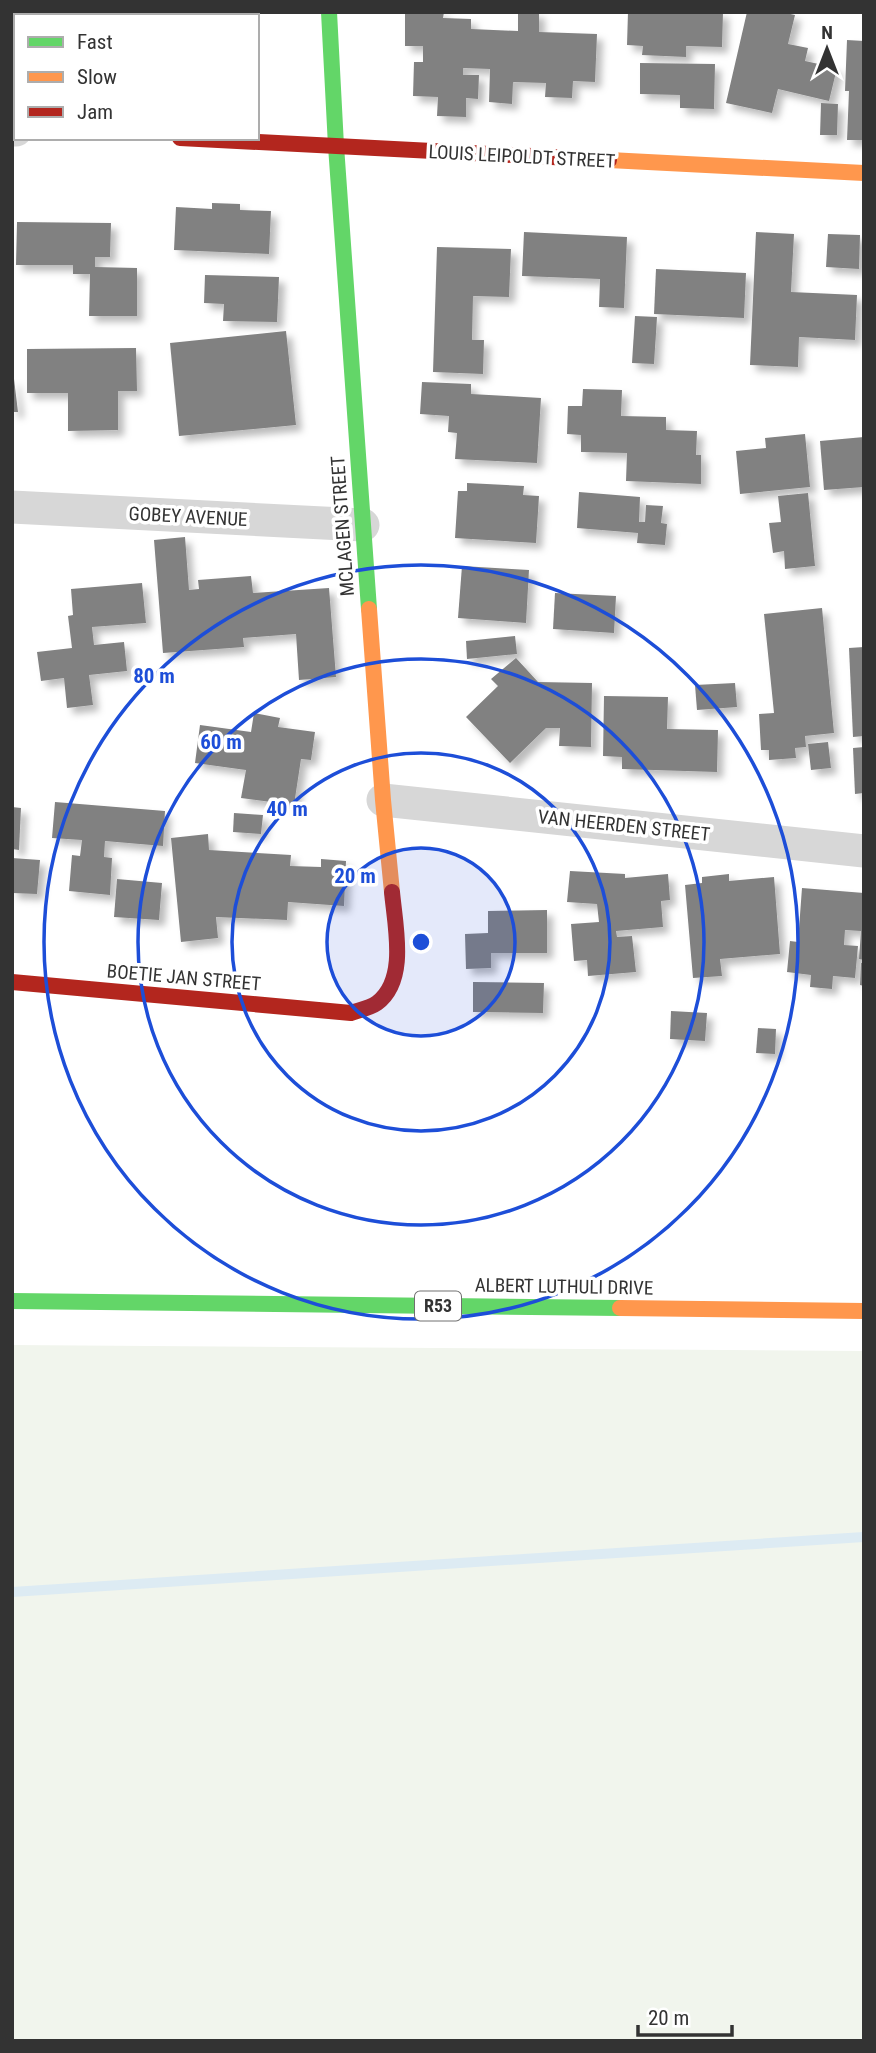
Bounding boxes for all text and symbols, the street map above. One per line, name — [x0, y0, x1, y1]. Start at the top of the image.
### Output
legend — [14, 14, 259, 140]
north arrow — [792, 14, 862, 84]
text: N — [821, 21, 833, 44]
text: Fast — [77, 30, 113, 54]
text: Slow — [77, 65, 117, 89]
text: Jam — [77, 100, 113, 124]
street label: LOUIS LEIPOLDT STREET — [428, 140, 616, 173]
street label: MCLAGEN STREET — [326, 455, 359, 597]
street label: GOBEY AVENUE — [128, 502, 248, 531]
text: 80 m — [133, 664, 175, 688]
text: 60 m — [200, 730, 242, 754]
text: 40 m — [266, 797, 308, 821]
street label: VAN HEERDEN STREET — [537, 805, 711, 846]
text: 20 m — [334, 864, 376, 888]
centre of rings — [409, 930, 433, 954]
street label: BOETIE JAN STREET — [106, 959, 262, 996]
street label: ALBERT LUTHULI DRIVE — [475, 1273, 653, 1300]
road number: R53 — [415, 1292, 461, 1321]
scale bar — [638, 1994, 732, 2038]
text: 20 m — [648, 2006, 689, 2030]

